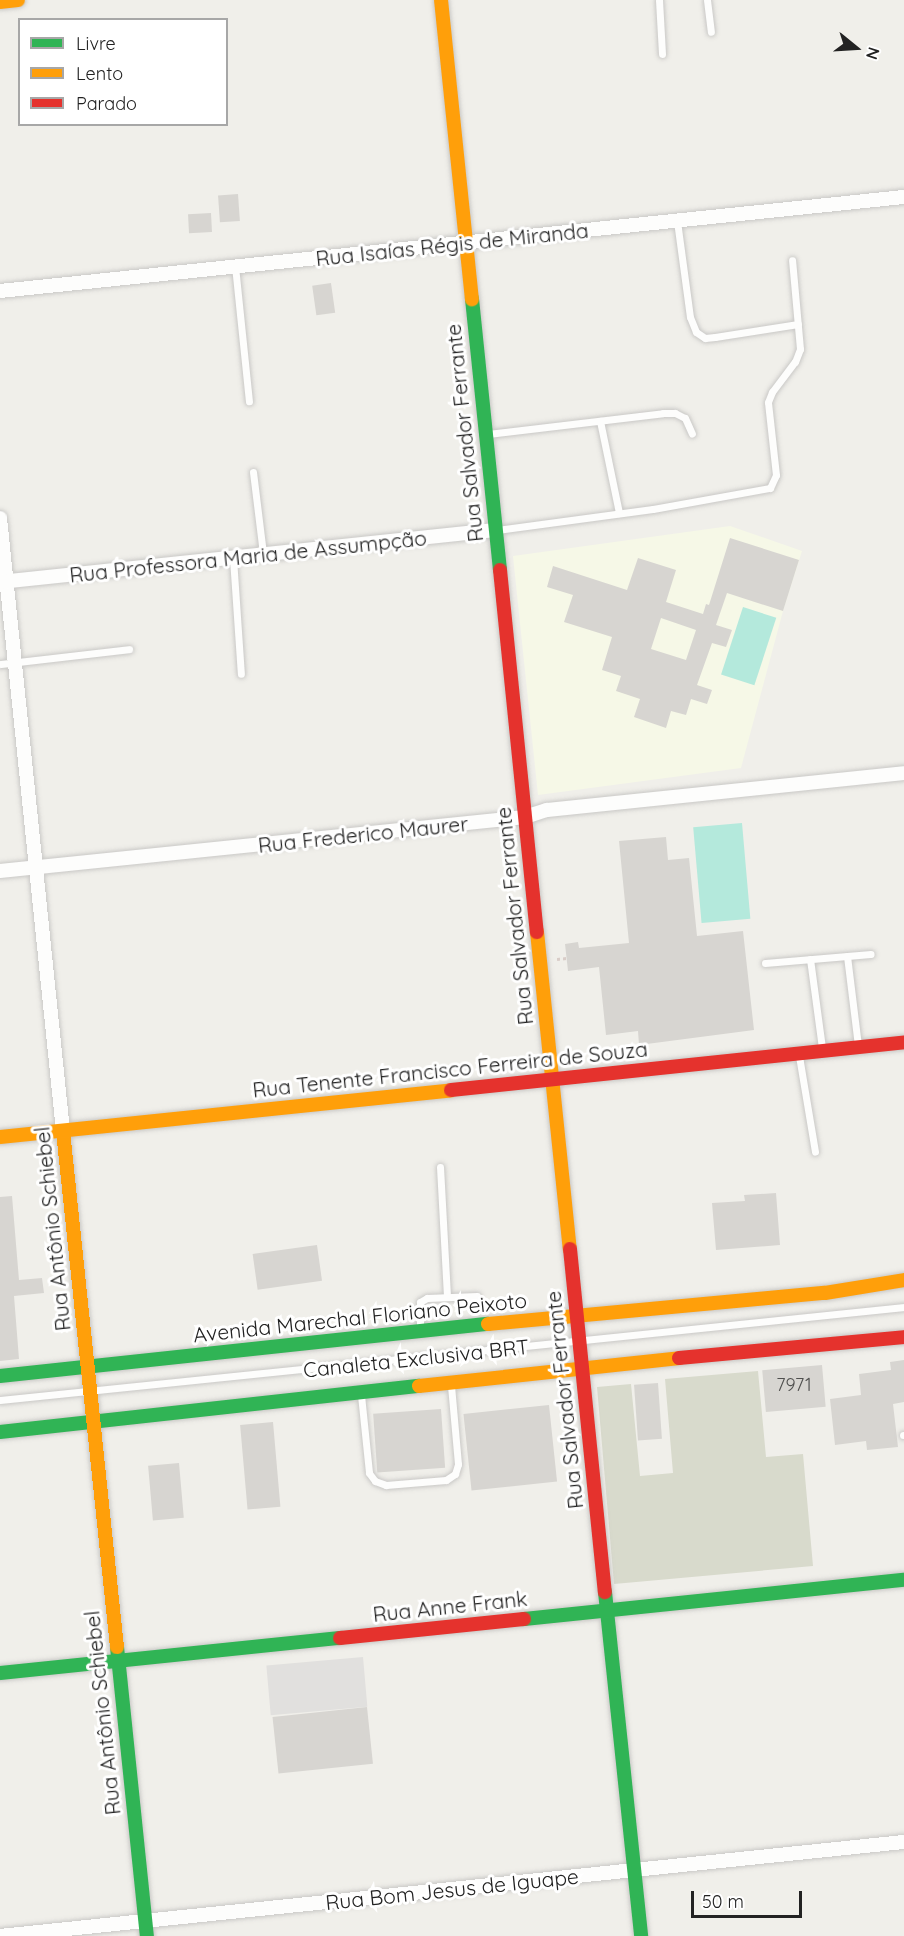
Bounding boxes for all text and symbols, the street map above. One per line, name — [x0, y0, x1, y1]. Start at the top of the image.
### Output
legend — [18, 18, 228, 126]
north arrow — [826, 18, 886, 78]
text: Livre — [76, 32, 116, 55]
text: N — [862, 45, 884, 62]
text: Lento — [76, 62, 123, 85]
text: Parado — [76, 92, 137, 115]
street label: Rua Isaías Régis de Miranda — [314, 217, 590, 271]
street label: Rua Salvador Ferrante — [440, 323, 488, 543]
street label: Rua Professora Maria de Assumpção — [68, 525, 428, 587]
street label: Rua Salvador Ferrante — [490, 806, 538, 1026]
street label: Rua Frederico Maurer — [257, 810, 469, 858]
street label: Rua Tenente Francisco Ferreira de Souza — [251, 1036, 649, 1102]
street label: Rua Antônio Schiebel — [29, 1126, 75, 1332]
street label: Avenida Marechal Floriano Peixoto — [192, 1287, 528, 1347]
street label: Rua Salvador Ferrante — [540, 1290, 588, 1510]
street label: Canaleta Exclusiva BRT — [302, 1334, 530, 1382]
house number: 7971 — [776, 1374, 812, 1396]
street label: Rua Anne Frank — [371, 1585, 529, 1627]
street label: Rua Antônio Schiebel — [79, 1610, 125, 1816]
street label: Rua Bom Jesus de Iguape — [324, 1863, 580, 1915]
scale bar — [694, 1879, 805, 1917]
text: 50 m — [702, 1890, 744, 1913]

